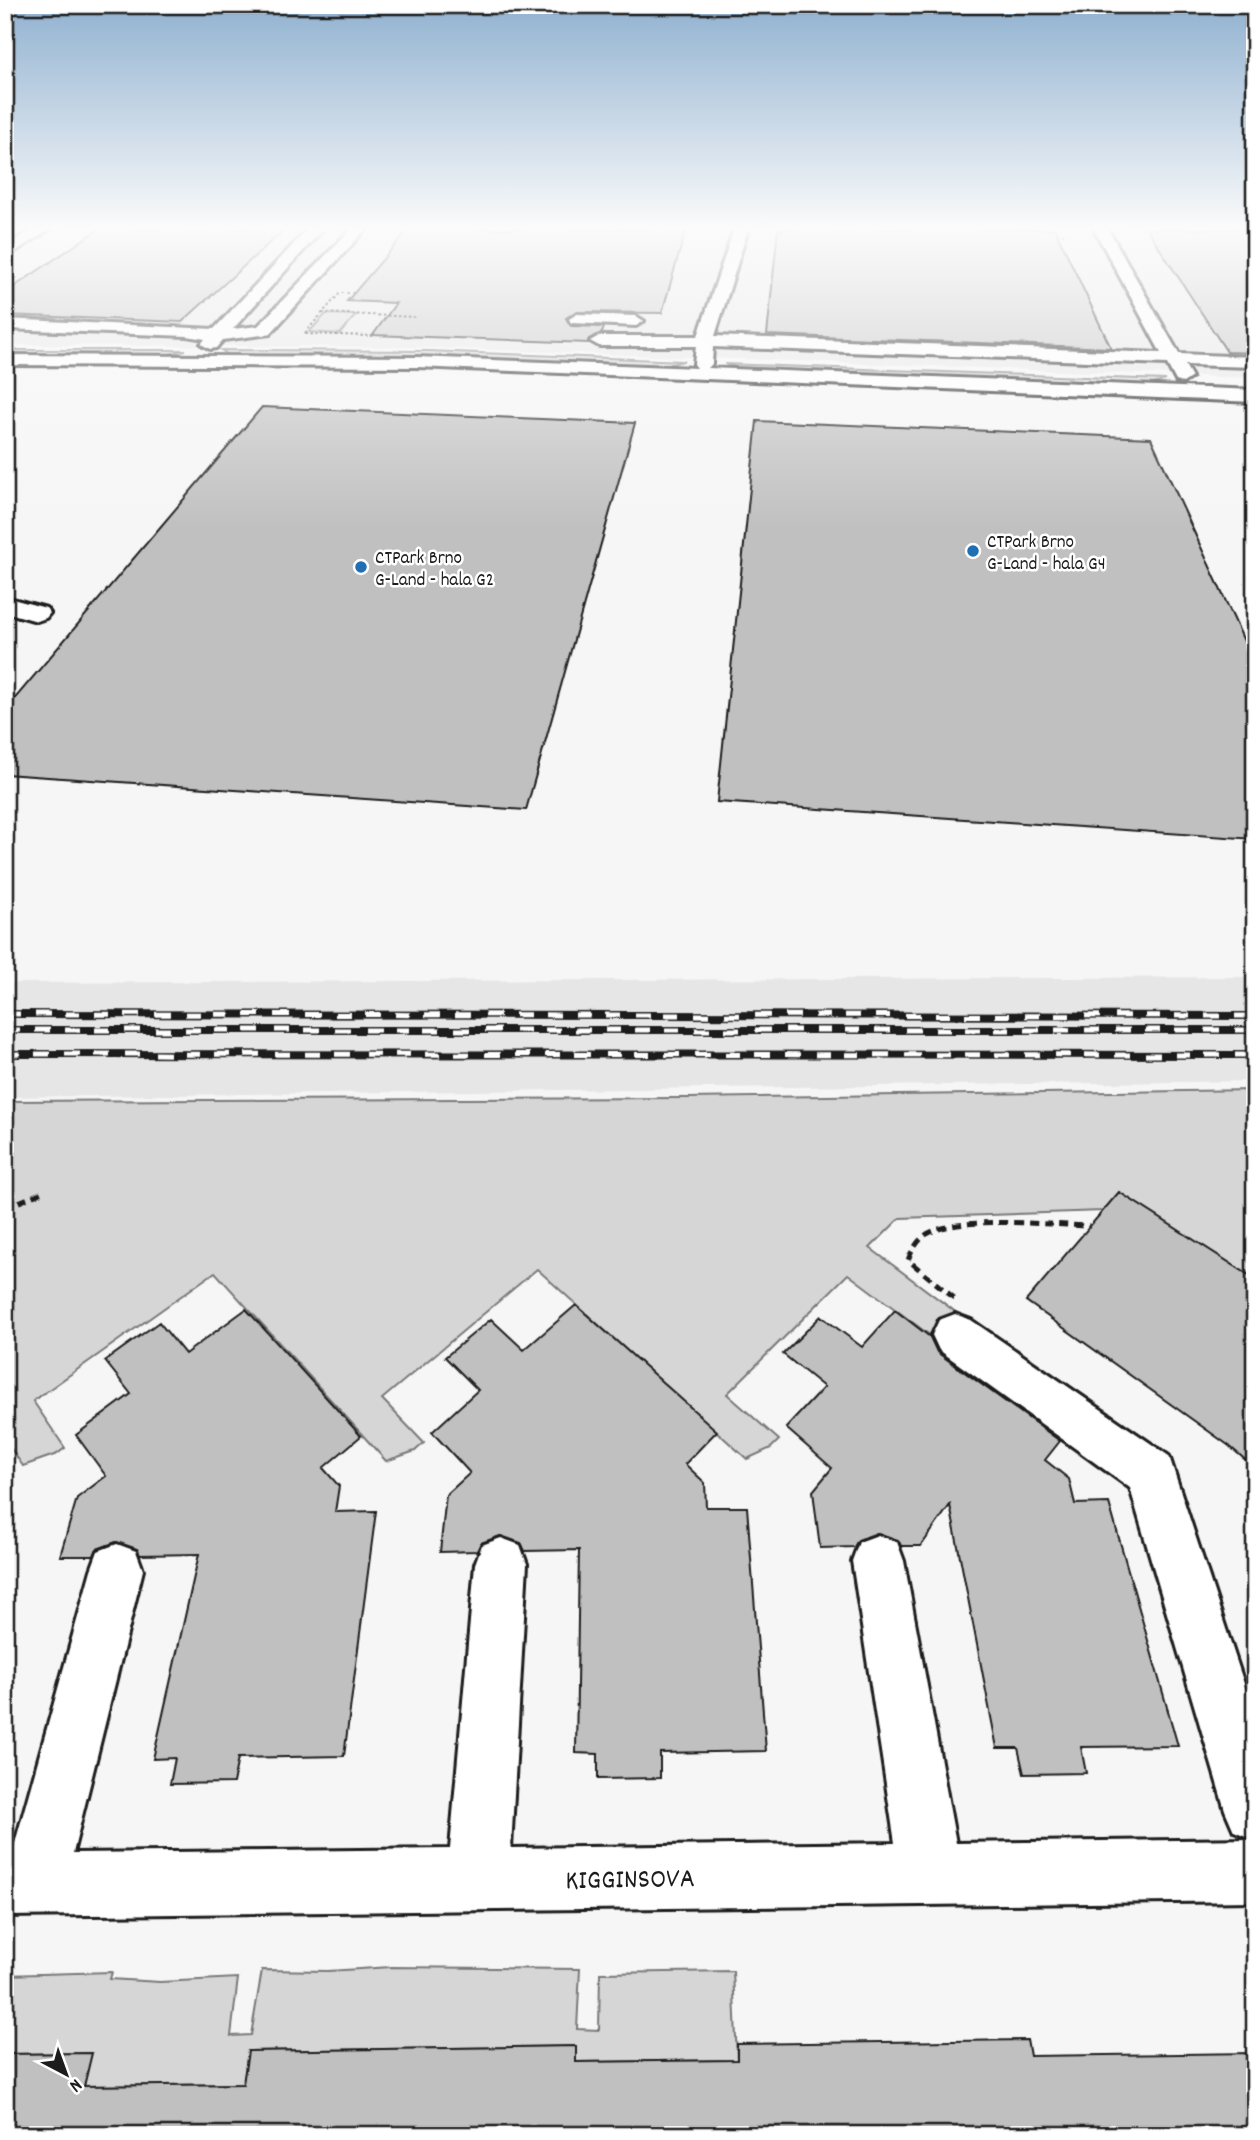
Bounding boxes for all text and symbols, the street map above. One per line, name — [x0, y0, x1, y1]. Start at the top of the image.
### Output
place label: CTPark Brno G-Land - hala G4 — [987, 530, 1106, 579]
marker: CTPark Brno G-Land - hala G4 — [965, 543, 981, 559]
place label: CTPark Brno G-Land - hala G2 — [375, 546, 494, 595]
marker: CTPark Brno G-Land - hala G2 — [353, 559, 369, 575]
street label: KIGGINSOVA — [565, 1861, 695, 1903]
north arrow — [32, 2038, 102, 2108]
text: N — [62, 2071, 87, 2097]

